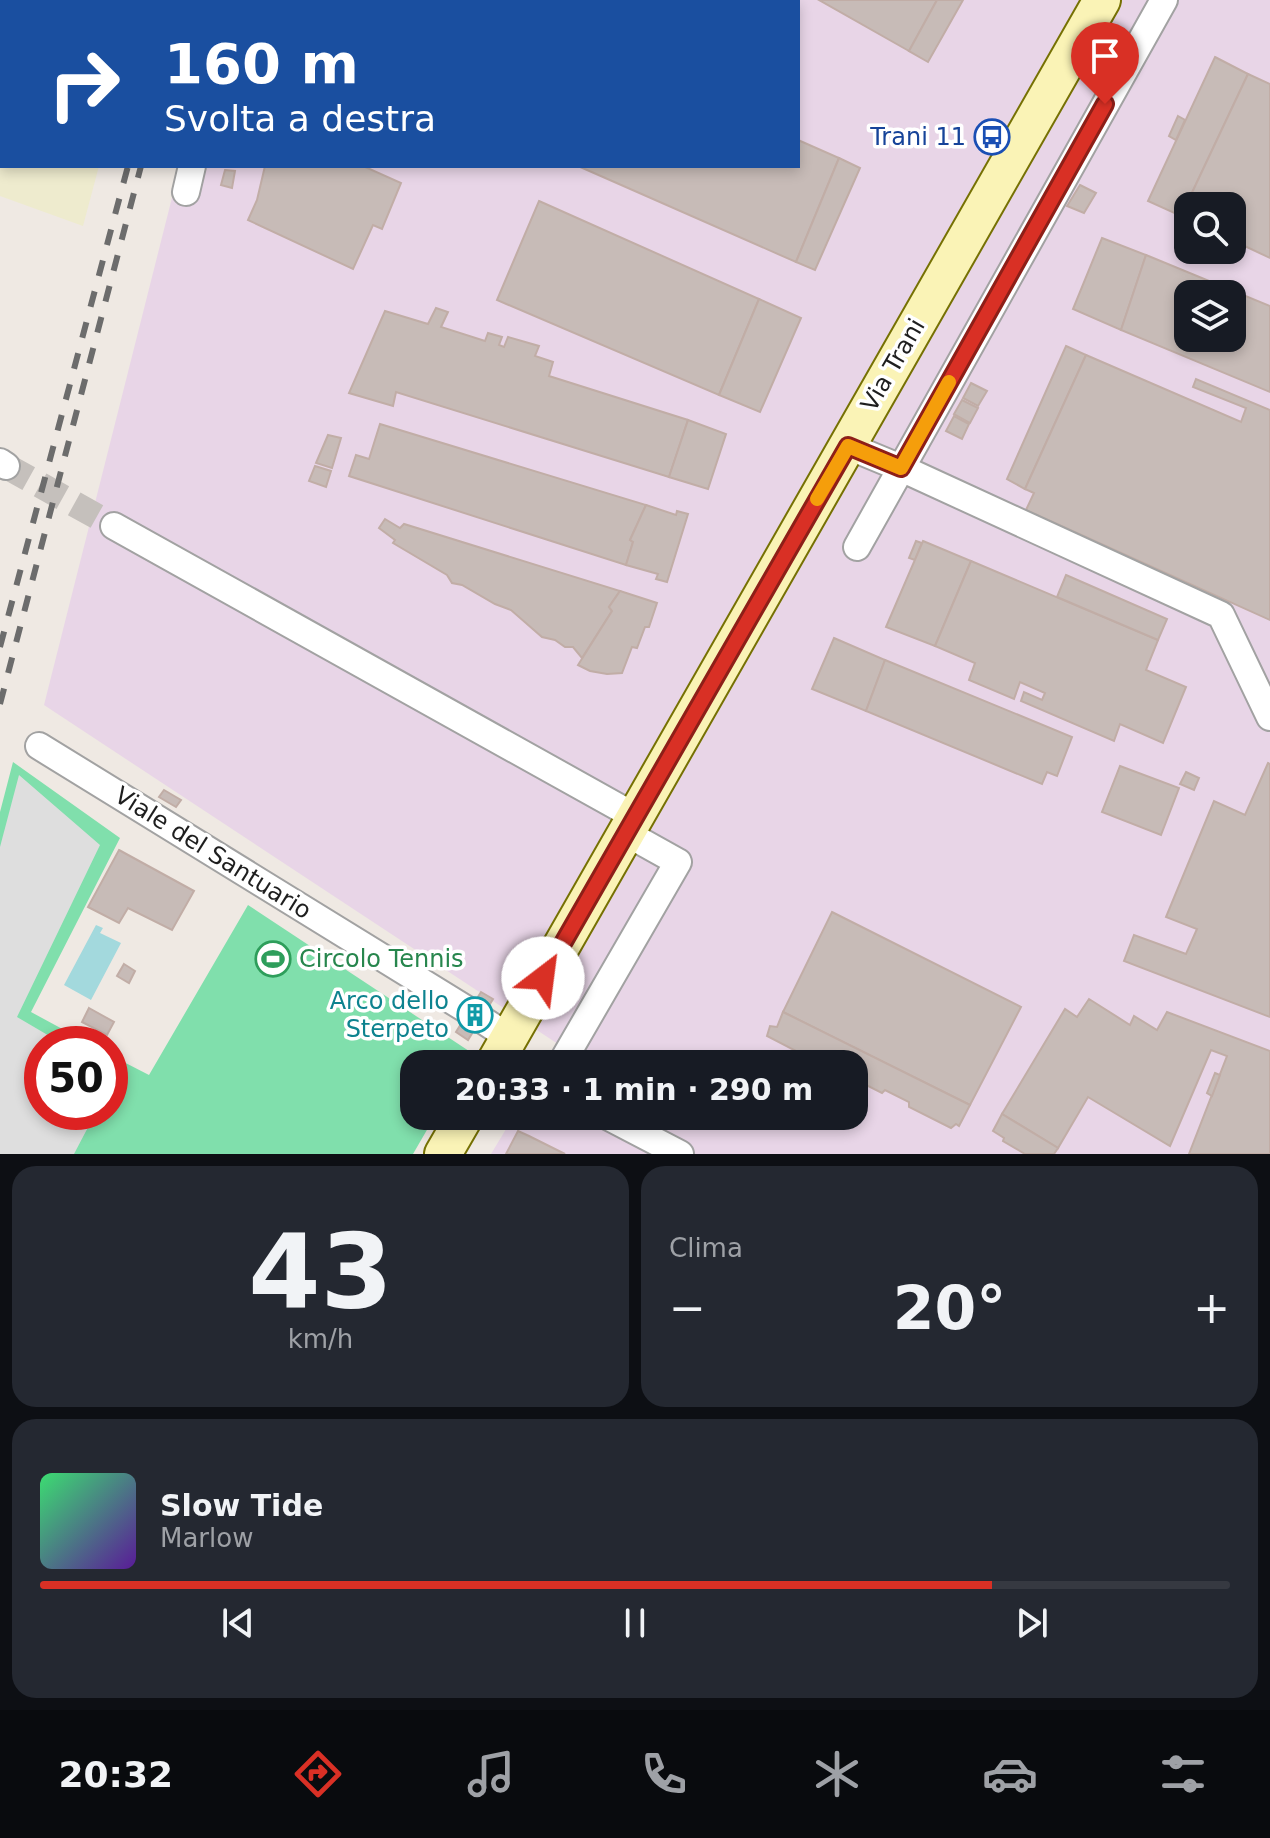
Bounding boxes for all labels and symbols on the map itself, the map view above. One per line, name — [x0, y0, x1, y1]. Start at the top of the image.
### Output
pin — [1071, 22, 1139, 104]
bus stop icon: Trani 11 — [973, 118, 1011, 156]
place label: Trani 11 — [869, 123, 966, 151]
street label: Via Trani — [855, 314, 931, 416]
street label: Viale del Santuario — [110, 781, 316, 925]
position arrow — [501, 936, 585, 1020]
sports icon: Circolo Tennis — [254, 940, 292, 978]
place label: Circolo Tennis — [299, 945, 464, 973]
place label: Arco dello Sterpeto — [330, 987, 449, 1043]
building icon: Arco dello Sterpeto — [456, 996, 494, 1034]
speed limit sign: 50 — [24, 1026, 128, 1130]

